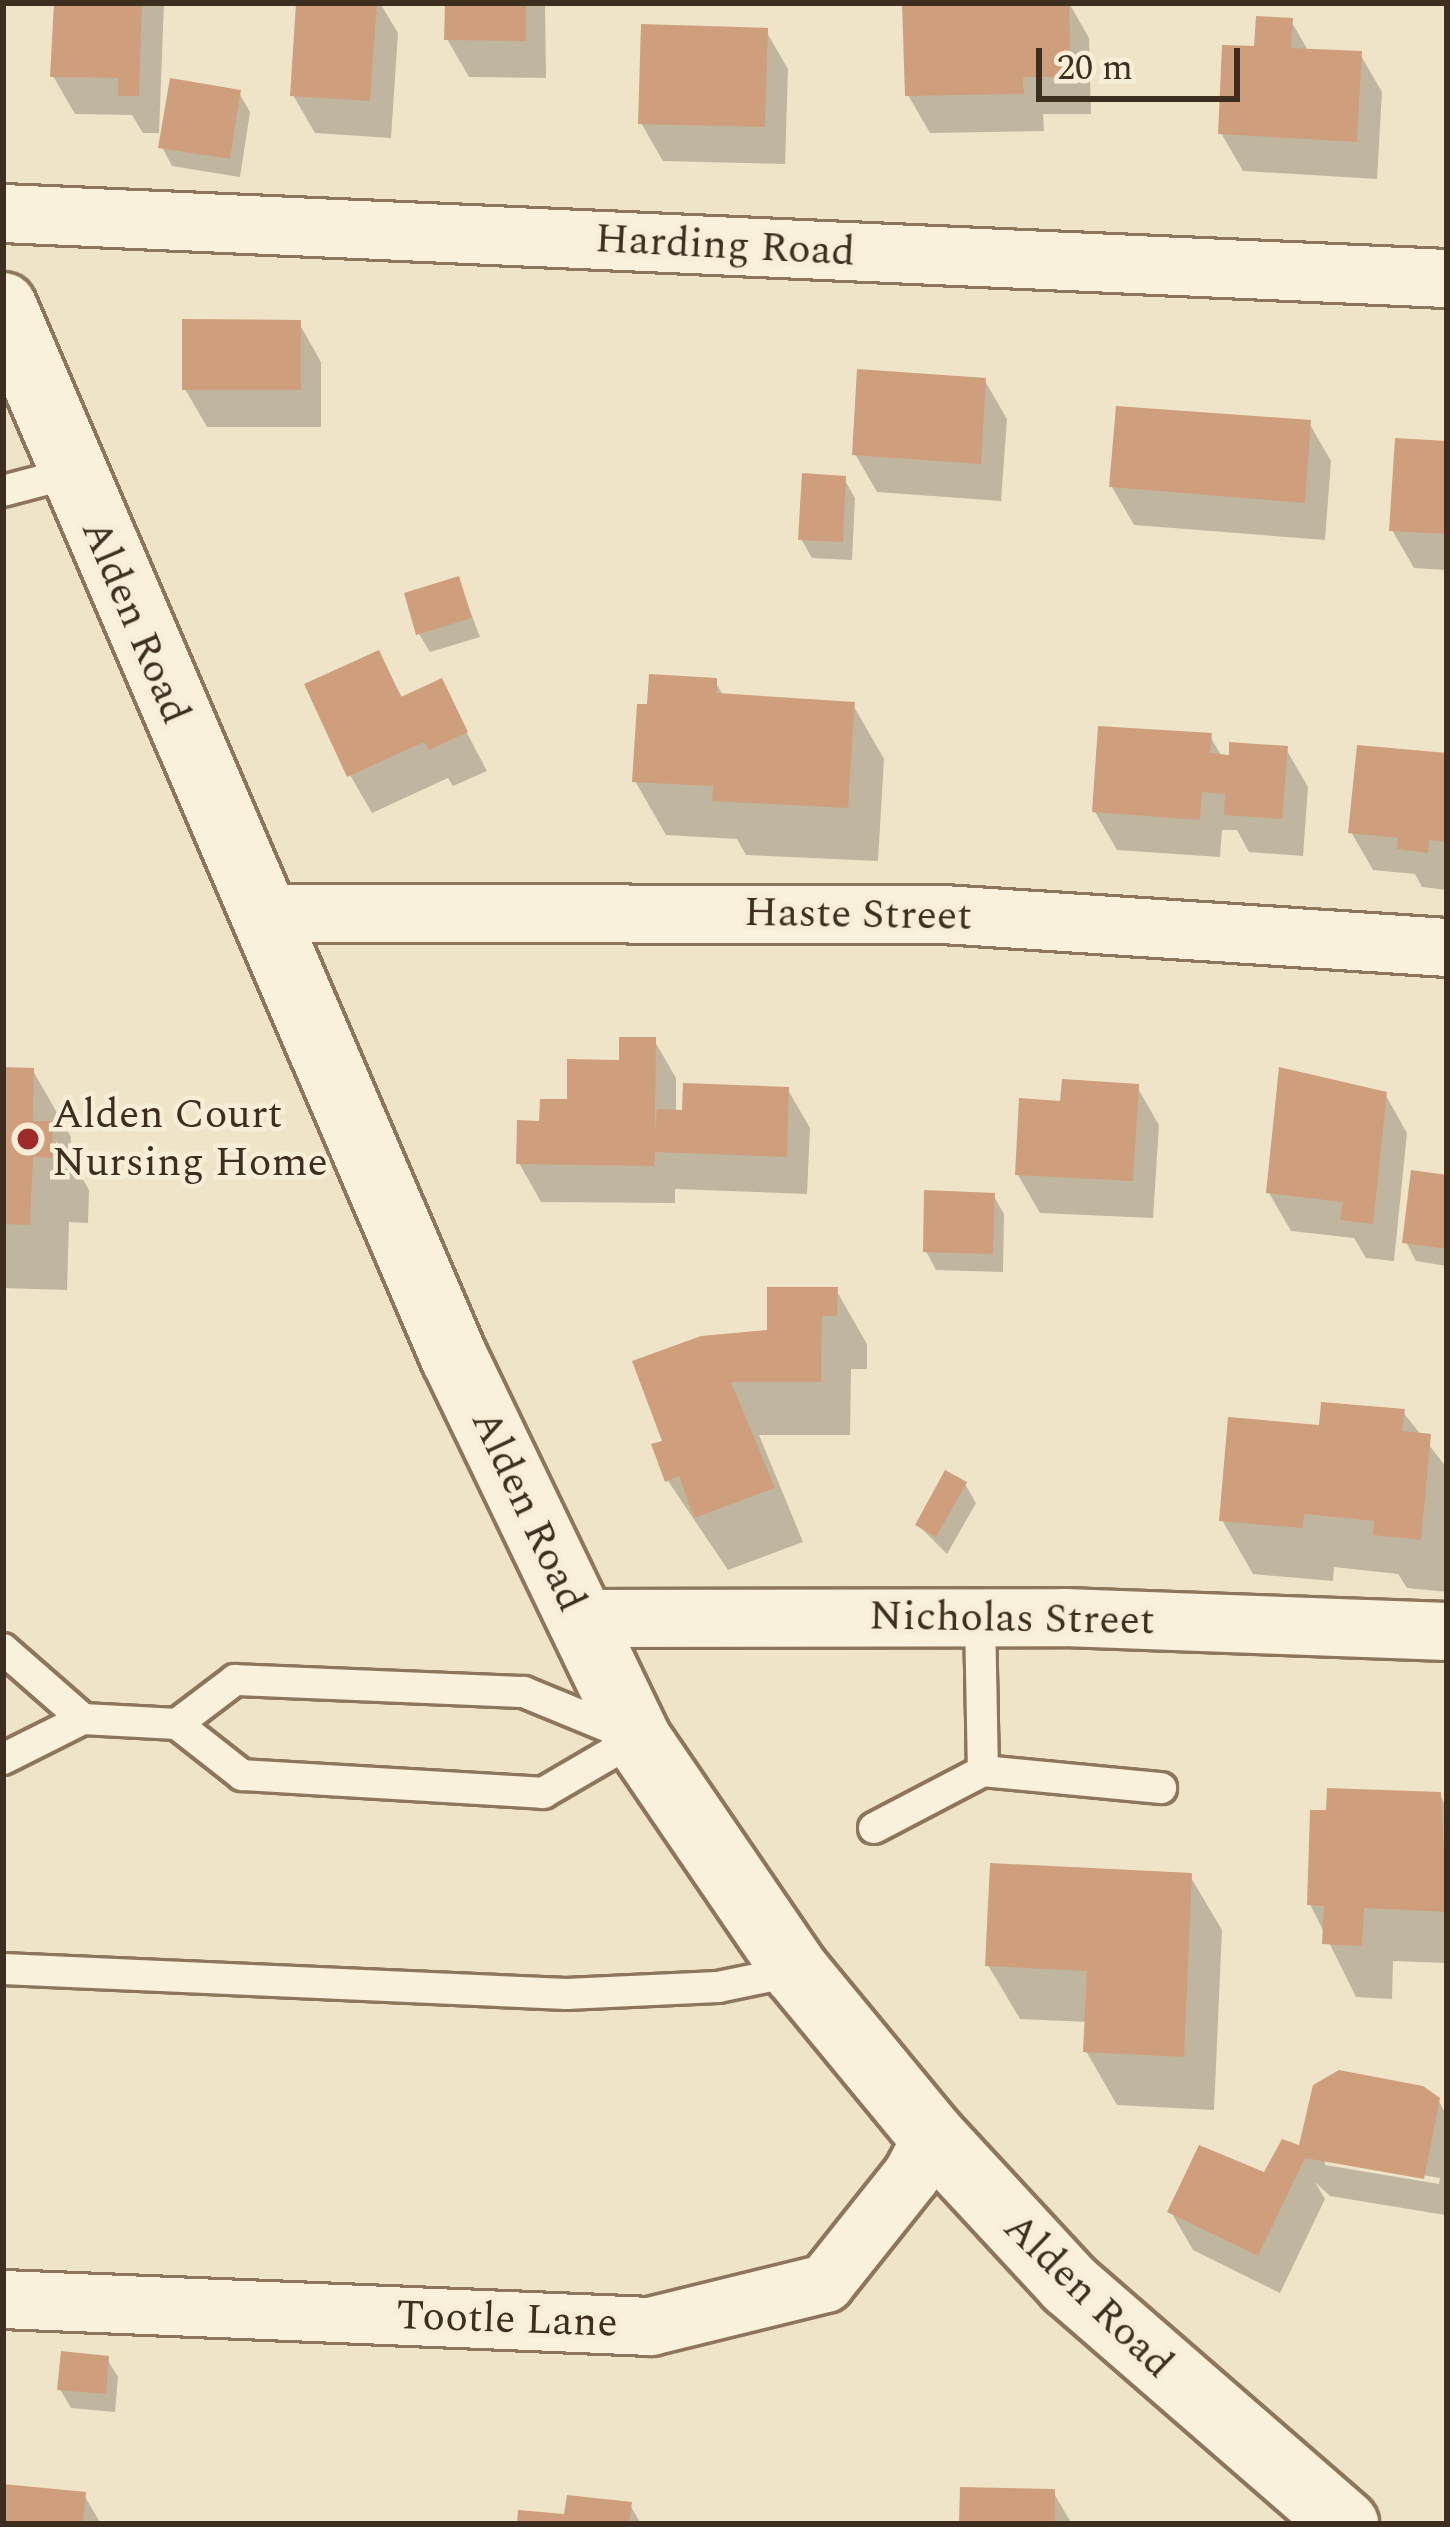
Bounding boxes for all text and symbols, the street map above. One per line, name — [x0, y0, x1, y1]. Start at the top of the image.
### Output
scale bar — [1042, 24, 1246, 98]
text: 20 m — [1057, 41, 1133, 96]
street label: Harding Road — [594, 214, 856, 278]
street label: Alden Road — [69, 512, 201, 732]
street label: Haste Street — [743, 888, 973, 942]
place label: Alden Court Nursing Home — [52, 1090, 328, 1188]
marker: Alden Court Nursing Home — [15, 1126, 41, 1152]
street label: Alden Road — [459, 1402, 597, 1620]
street label: Nicholas Street — [869, 1591, 1155, 1647]
street label: Alden Road — [993, 2203, 1183, 2389]
street label: Tootle Lane — [395, 2291, 619, 2349]

